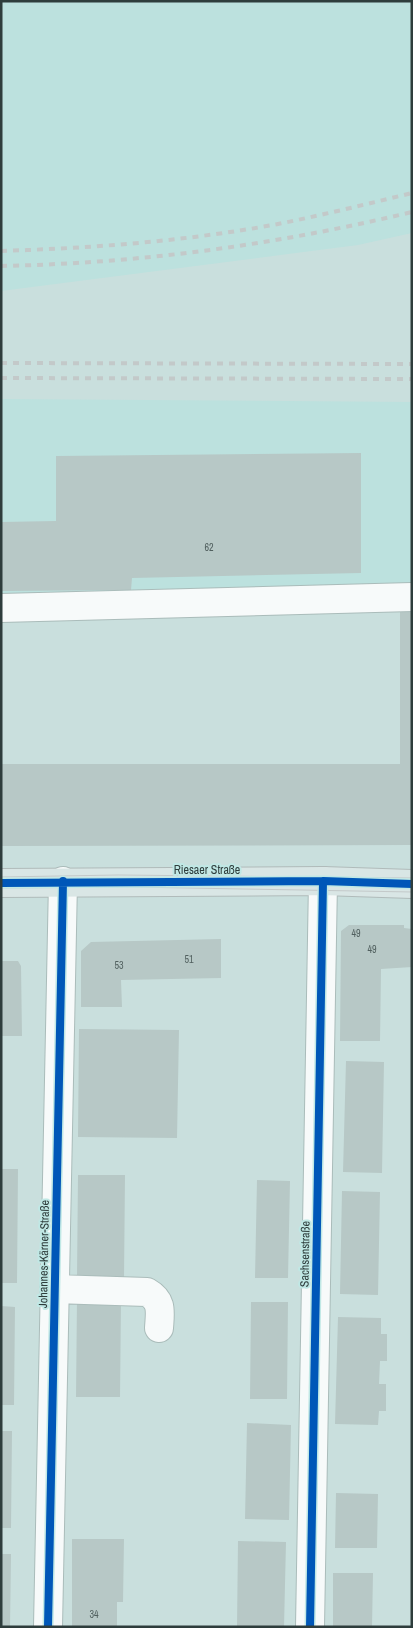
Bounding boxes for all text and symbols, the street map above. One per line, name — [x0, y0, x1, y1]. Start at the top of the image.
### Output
house number: 62 — [204, 541, 214, 554]
street label: Riesaer Straße — [174, 862, 240, 878]
house number: 49 — [351, 927, 361, 940]
house number: 49 — [367, 943, 377, 956]
house number: 51 — [184, 953, 194, 966]
house number: 53 — [114, 959, 124, 972]
street label: Johannes-Kärner-Straße — [35, 1200, 53, 1308]
street label: Sachsenstraße — [296, 1221, 314, 1287]
house number: 34 — [89, 1608, 99, 1621]

